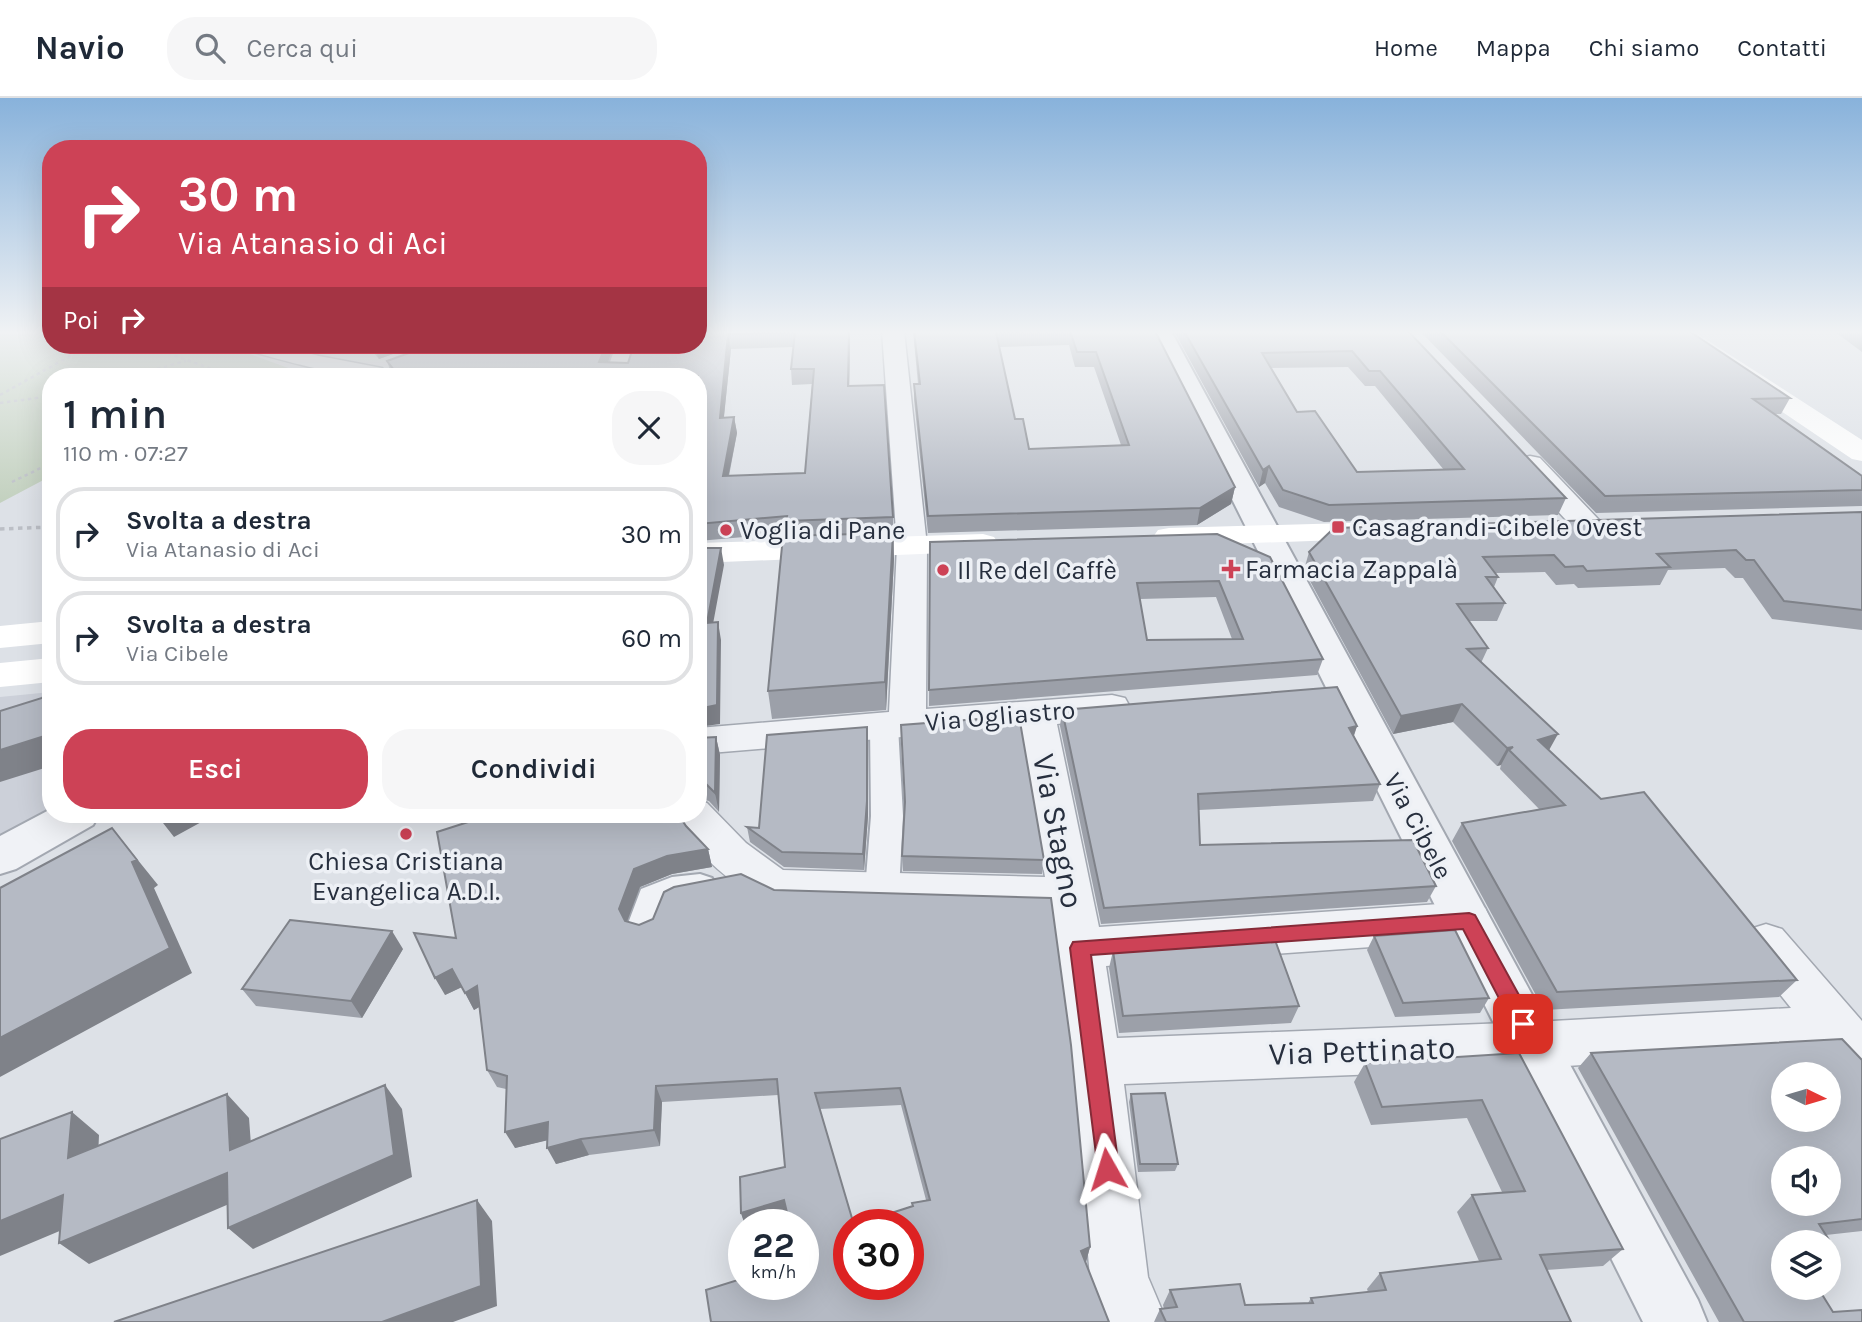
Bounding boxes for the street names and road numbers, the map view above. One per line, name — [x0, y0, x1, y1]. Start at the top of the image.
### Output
street label: Via Ogliastro — [924, 694, 1076, 738]
street label: Via Stagno — [1025, 751, 1091, 911]
street label: Via Cibele — [1377, 768, 1459, 884]
street label: Via Pettinato — [1268, 1029, 1456, 1073]

